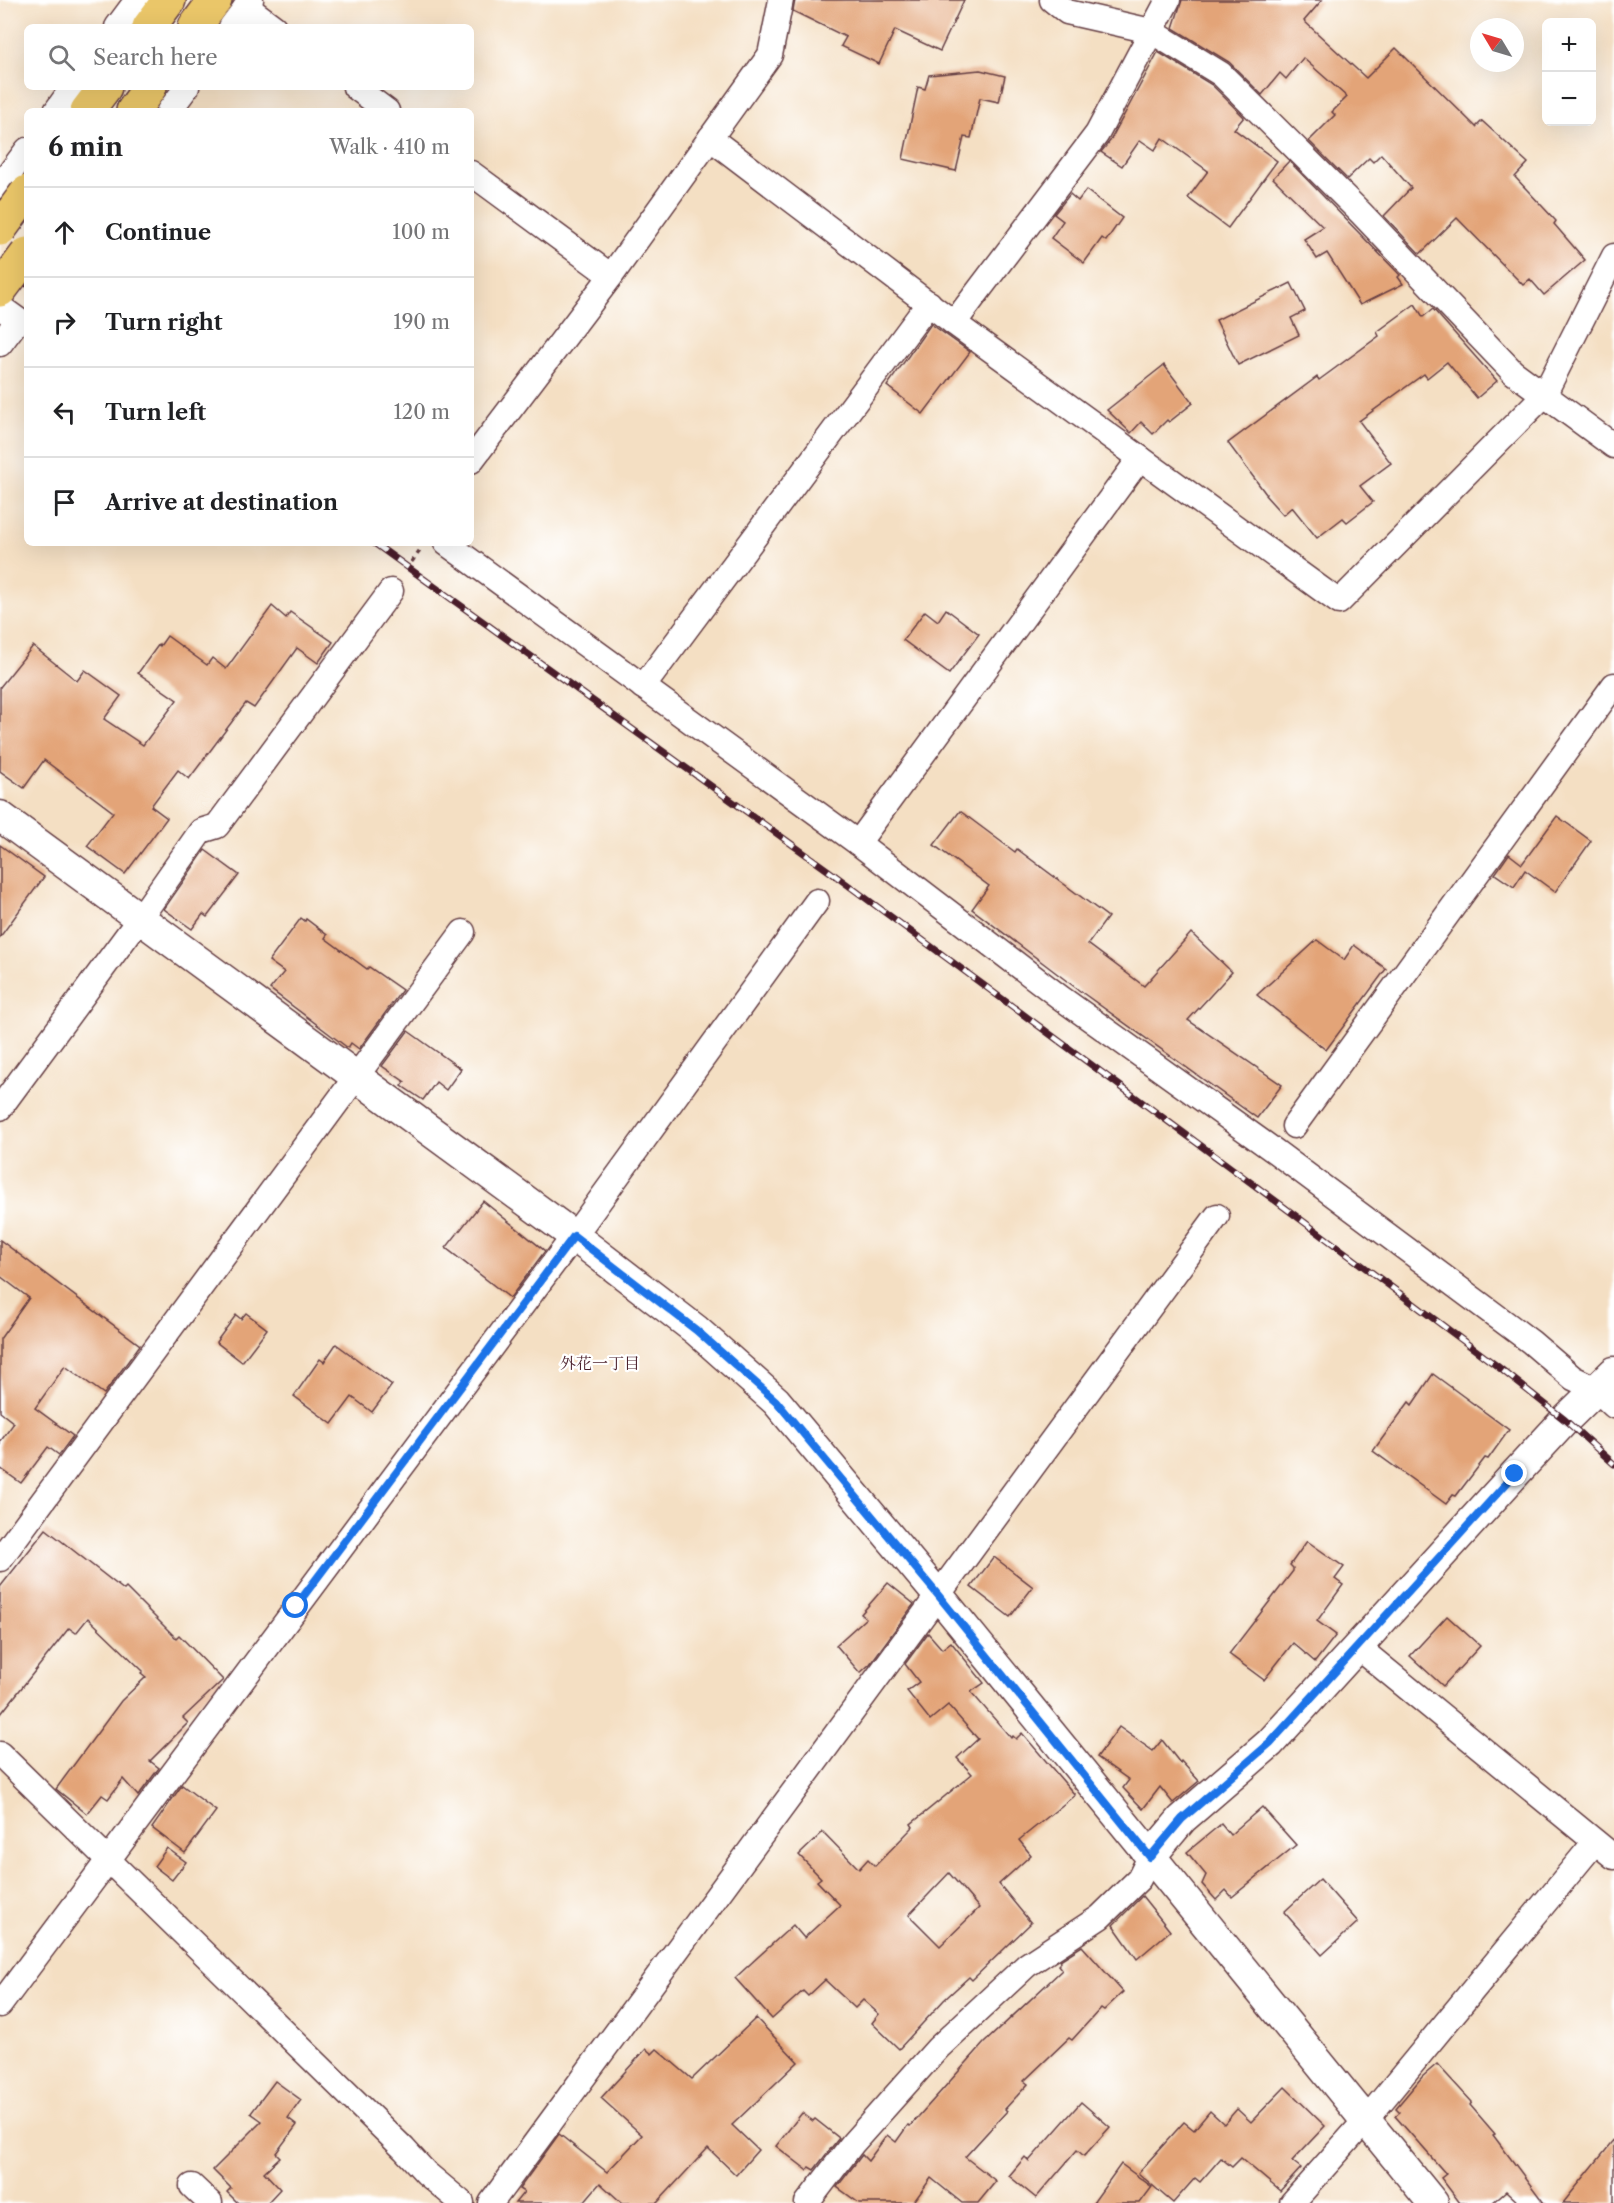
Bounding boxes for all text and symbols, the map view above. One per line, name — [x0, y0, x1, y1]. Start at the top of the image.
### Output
north arrow — [1470, 18, 1524, 72]
map controls — [1542, 18, 1596, 126]
button: + — [1542, 18, 1596, 72]
search box — [24, 24, 474, 90]
icon: search — [45, 41, 78, 74]
text: Search here — [93, 44, 218, 71]
button: − — [1542, 72, 1596, 126]
text: 6 min — [48, 131, 123, 163]
text: Walk · 410 m — [329, 135, 450, 159]
icon: ahead — [48, 216, 81, 249]
text: Continue — [105, 219, 211, 246]
text: 100 m — [392, 220, 450, 244]
icon: right — [48, 306, 81, 339]
text: Turn right — [105, 309, 223, 336]
text: 190 m — [393, 310, 450, 334]
icon: left — [48, 396, 81, 429]
text: Turn left — [105, 399, 206, 426]
text: 120 m — [393, 400, 450, 424]
icon: arrive — [48, 486, 81, 519]
text: Arrive at destination — [105, 489, 338, 516]
district label: 外花一丁目 — [560, 1353, 640, 1373]
route end — [1501, 1460, 1527, 1486]
route start — [282, 1592, 308, 1618]

